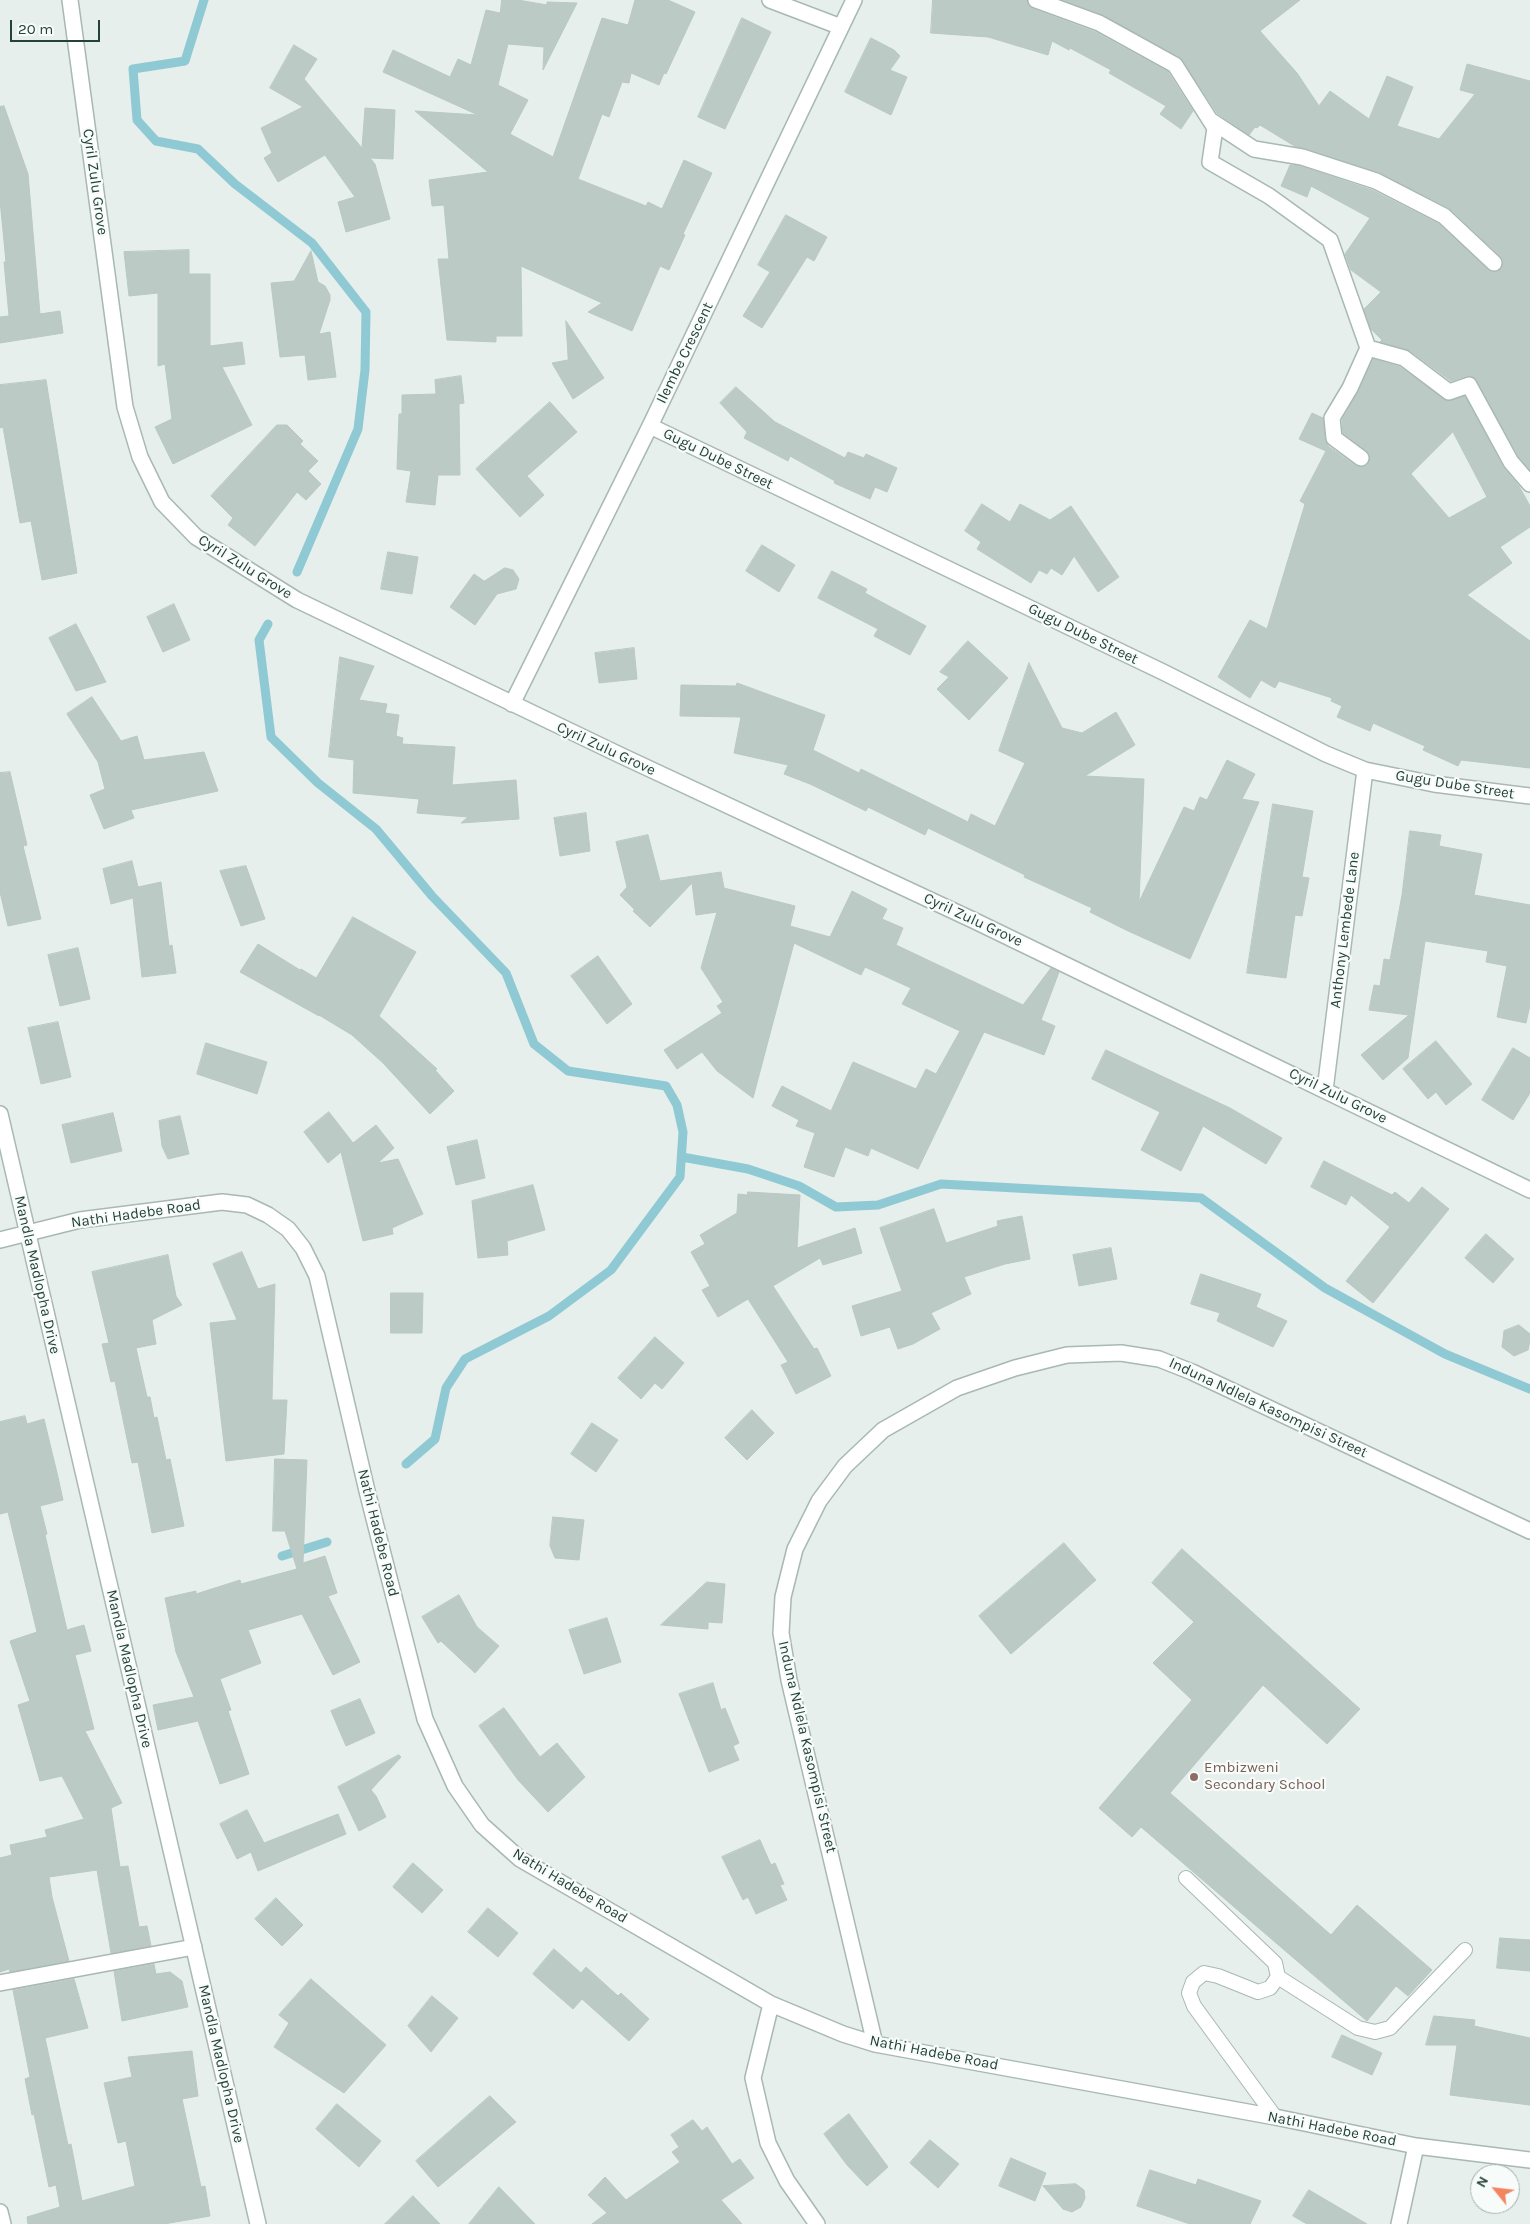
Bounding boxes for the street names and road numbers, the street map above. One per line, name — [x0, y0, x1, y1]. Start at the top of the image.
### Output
street label: Cyril Zulu Grove — [79, 128, 111, 236]
street label: Ilembe Crescent — [653, 299, 717, 407]
street label: Gugu Dube Street — [660, 425, 776, 493]
street label: Cyril Zulu Grove — [195, 531, 295, 603]
street label: Gugu Dube Street — [1025, 600, 1141, 668]
street label: Cyril Zulu Grove — [554, 718, 658, 780]
street label: Gugu Dube Street — [1394, 767, 1516, 803]
street label: Anthony Lembede Lane — [1326, 851, 1364, 1009]
street label: Cyril Zulu Grove — [921, 889, 1025, 951]
street label: Cyril Zulu Grove — [1286, 1064, 1390, 1128]
street label: Mandla Madlopha Drive — [10, 1194, 64, 1356]
street label: Nathi Hadebe Road — [70, 1196, 202, 1232]
street label: Induna Ndlela Kasompisi Street — [1166, 1354, 1370, 1462]
street label: Nathi Hadebe Road — [353, 1467, 403, 1599]
street label: Mandla Madlopha Drive — [102, 1588, 156, 1750]
street label: Induna Ndlela Kasompisi Street — [774, 1639, 840, 1855]
street label: Nathi Hadebe Road — [509, 1845, 631, 1927]
street label: Mandla Madlopha Drive — [194, 1983, 248, 2145]
street label: Nathi Hadebe Road — [868, 2032, 1000, 2074]
street label: Nathi Hadebe Road — [1266, 2108, 1398, 2150]

